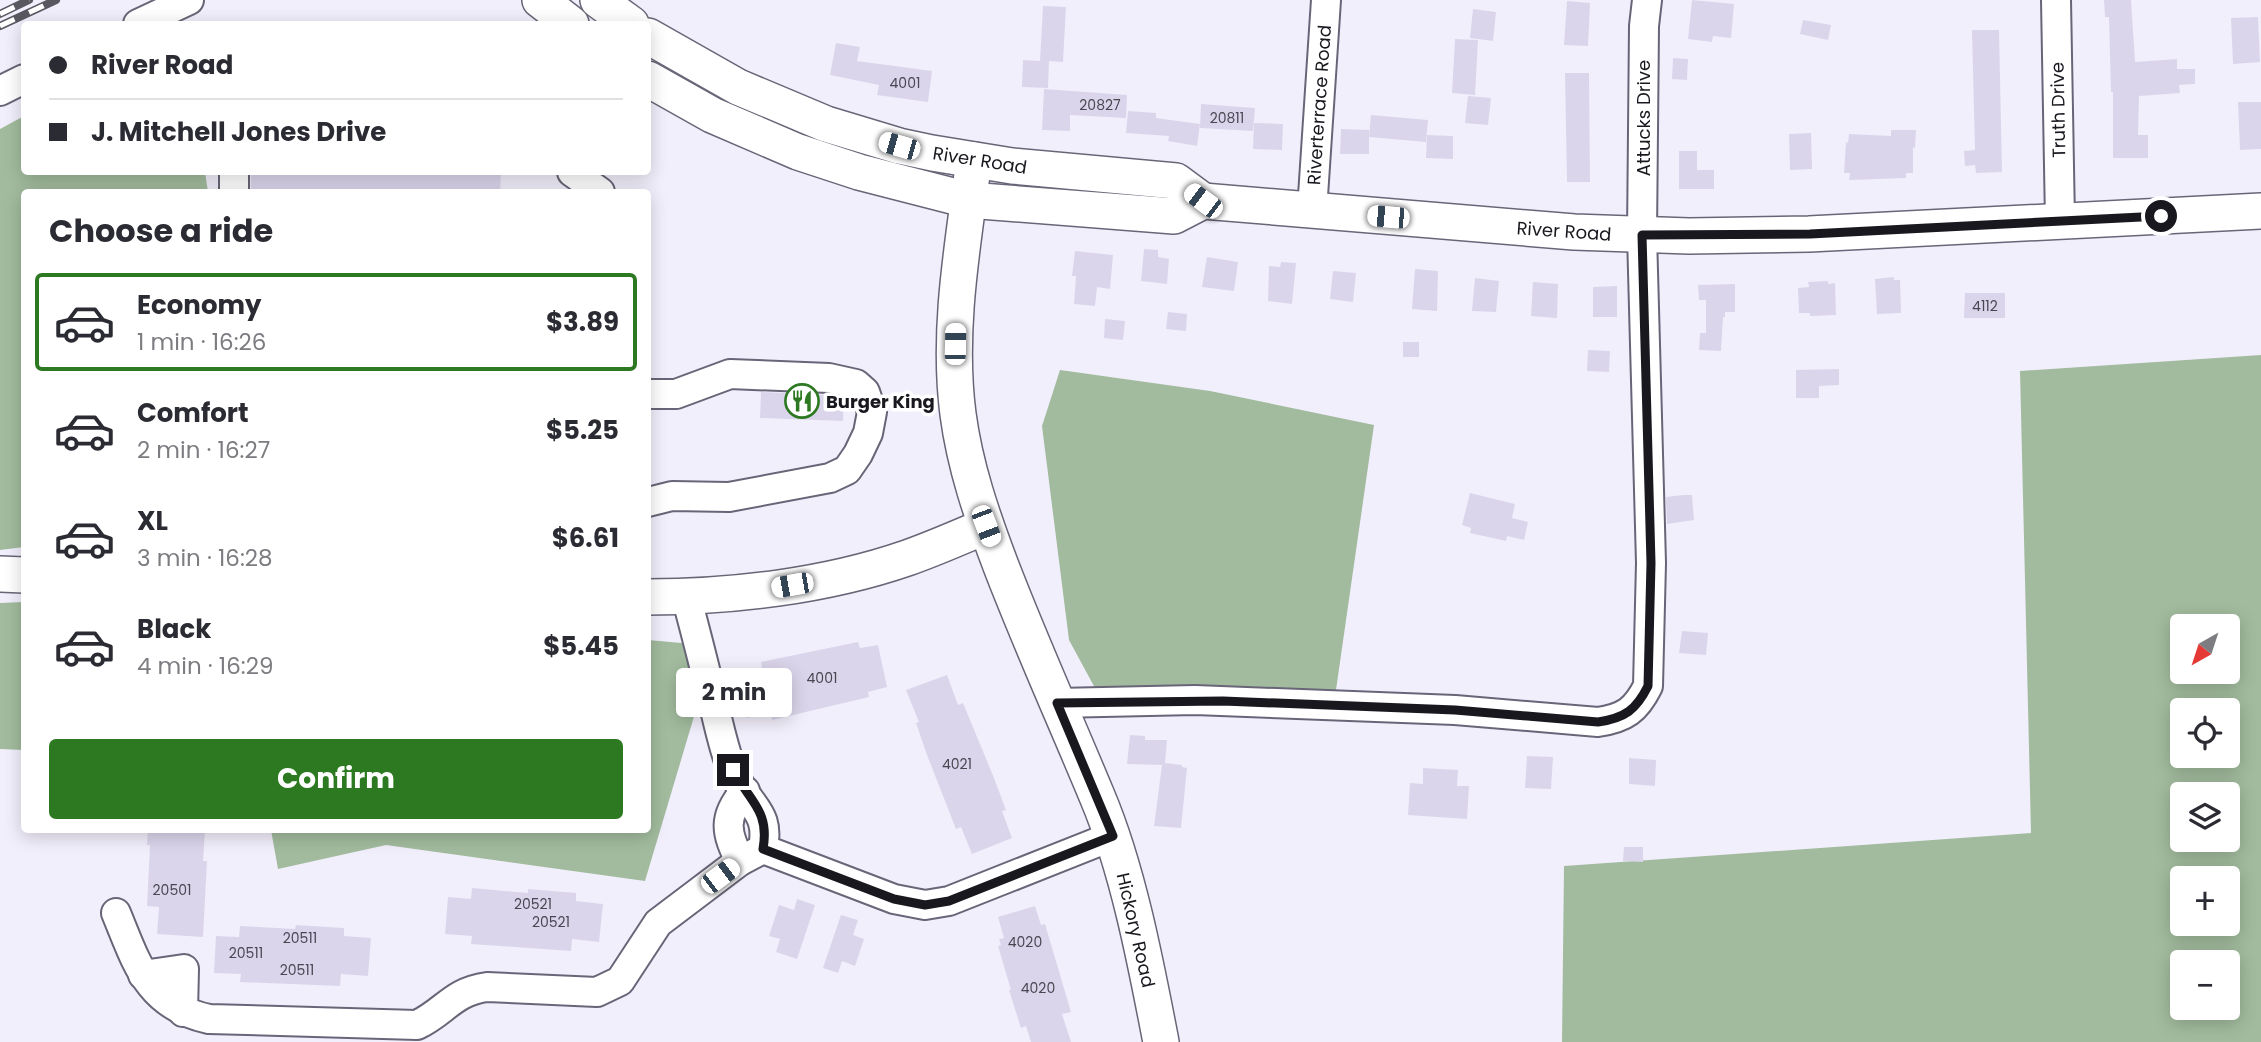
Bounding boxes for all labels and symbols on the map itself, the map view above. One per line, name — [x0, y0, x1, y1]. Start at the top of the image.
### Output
street label: Riverterrace Road — [1301, 24, 1337, 186]
street label: Attucks Drive — [1631, 60, 1656, 176]
street label: Truth Drive — [2045, 62, 2071, 158]
house number: 4001 — [890, 73, 920, 93]
house number: 20827 — [1079, 95, 1121, 115]
house number: 20811 — [1210, 108, 1244, 128]
car — [876, 130, 923, 162]
street label: River Road — [931, 140, 1029, 180]
car — [1180, 180, 1227, 222]
route start — [2145, 200, 2177, 232]
car — [1367, 205, 1410, 229]
street label: River Road — [1516, 215, 1612, 247]
house number: 4112 — [1972, 296, 1998, 316]
car — [945, 323, 966, 365]
restaurant icon: Burger King — [783, 382, 821, 420]
place label: Burger King — [826, 389, 935, 414]
car — [969, 503, 1004, 549]
car — [770, 571, 815, 599]
north arrow — [2170, 614, 2240, 684]
callout: 2 min — [675, 668, 791, 718]
house number: 4001 — [807, 668, 837, 688]
route end — [717, 754, 749, 786]
house number: 4021 — [942, 754, 972, 774]
car — [697, 855, 744, 897]
street label: Hickory Road — [1111, 870, 1161, 990]
house number: 20501 — [153, 880, 191, 900]
house number: 20521 — [514, 894, 552, 914]
house number: 20521 — [532, 912, 570, 932]
house number: 20511 — [283, 928, 317, 948]
house number: 4020 — [1008, 932, 1042, 952]
house number: 20511 — [229, 943, 263, 963]
house number: 20511 — [280, 960, 314, 980]
house number: 4020 — [1021, 978, 1055, 998]

